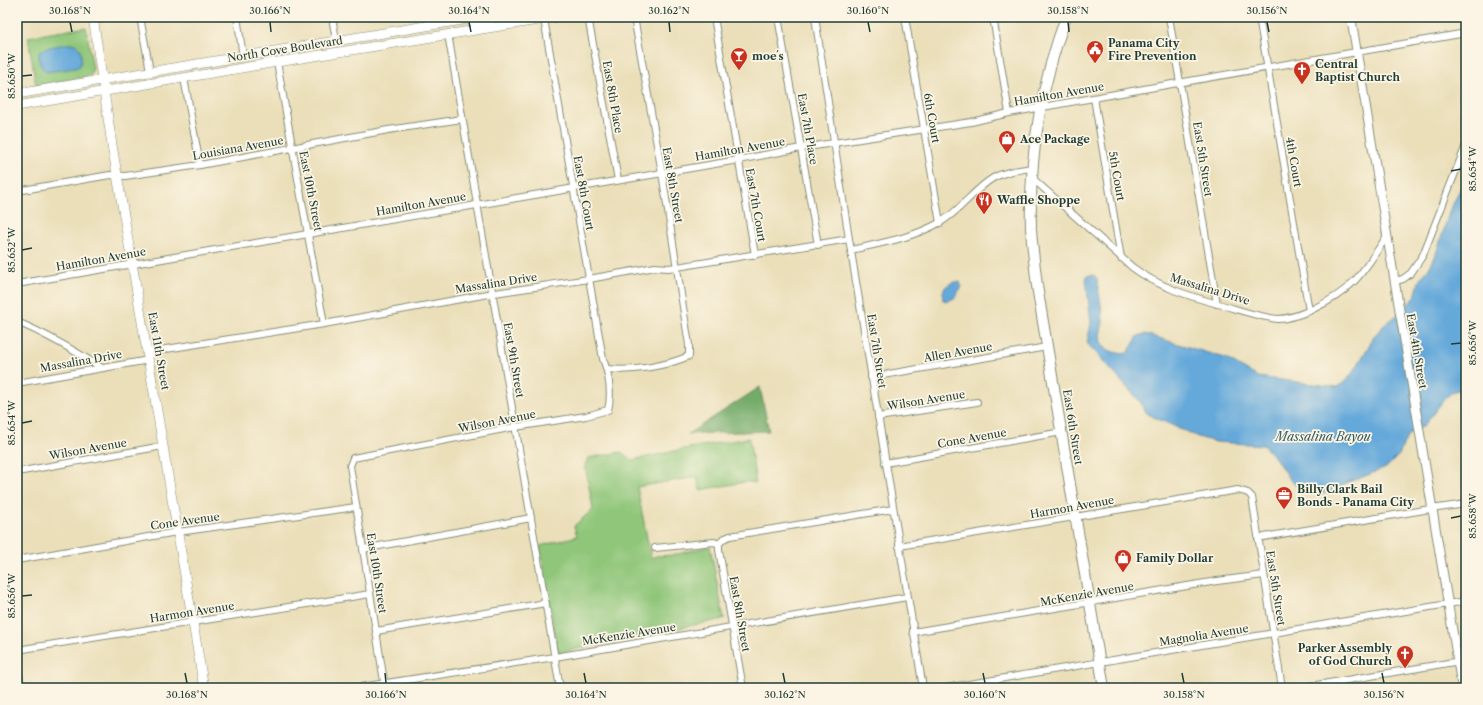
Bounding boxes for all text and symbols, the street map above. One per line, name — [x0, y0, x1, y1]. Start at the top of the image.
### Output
text: 30.168°N — [49, 4, 91, 17]
text: 30.166°N — [249, 4, 291, 17]
text: 30.164°N — [448, 4, 490, 17]
text: 30.162°N — [648, 4, 690, 17]
text: 30.160°N — [847, 4, 889, 17]
text: 30.158°N — [1047, 4, 1089, 17]
text: 30.156°N — [1246, 4, 1288, 17]
street label: North Cove Boulevard — [226, 33, 344, 65]
place label: Panama City Fire Prevention — [1108, 36, 1197, 63]
public building icon: Panama City Fire Prevention — [1085, 39, 1105, 64]
bar icon: moe´s — [729, 46, 749, 71]
place label: moe´s — [752, 49, 784, 63]
text: 85.650°W — [5, 52, 18, 99]
place label: Central Baptist Church — [1315, 57, 1400, 84]
street label: East 8th Place — [600, 60, 626, 134]
church icon: Central Baptist Church — [1292, 60, 1312, 85]
street label: Hamilton Avenue — [1013, 79, 1105, 109]
street label: East 7th Place — [795, 92, 821, 166]
street label: 6th Court — [921, 92, 943, 144]
street label: East 5th Street — [1190, 120, 1216, 198]
shop icon: Ace Package — [997, 129, 1017, 154]
place label: Ace Package — [1019, 132, 1090, 146]
street label: Louisiana Avenue — [191, 133, 285, 163]
street label: Hamilton Avenue — [694, 134, 786, 164]
street label: 4th Court — [1283, 136, 1305, 188]
text: 85.654°W — [1466, 145, 1479, 192]
street label: East 8th Street — [659, 146, 687, 224]
street label: East 10th Street — [296, 150, 326, 232]
street label: 5th Court — [1106, 150, 1128, 202]
street label: East 8th Court — [571, 155, 597, 232]
street label: East 7th Court — [743, 167, 769, 243]
street label: Hamilton Avenue — [375, 189, 467, 219]
restaurant icon: Waffle Shoppe — [974, 190, 994, 215]
place label: Waffle Shoppe — [996, 193, 1081, 207]
text: 85.652°W — [5, 226, 18, 273]
street label: Hamilton Avenue — [55, 244, 147, 274]
street label: Massalina Drive — [454, 270, 538, 296]
street label: Massalina Drive — [1168, 270, 1252, 308]
street label: East 11th Street — [145, 311, 173, 391]
street label: East 4th Street — [1403, 312, 1431, 390]
street label: East 7th Street — [864, 313, 890, 389]
text: 85.656°W — [1466, 319, 1479, 366]
street label: East 9th Street — [500, 321, 528, 399]
street label: Allen Avenue — [922, 339, 993, 365]
street label: Massalina Drive — [39, 347, 123, 375]
street label: Wilson Avenue — [885, 387, 966, 413]
street label: East 6th Street — [1060, 388, 1086, 466]
text: 85.654°W — [5, 399, 18, 446]
street label: Wilson Avenue — [456, 407, 537, 436]
street label: Cone Avenue — [936, 425, 1008, 451]
water label: Massalina Bayou — [1273, 429, 1372, 444]
street label: Wilson Avenue — [47, 435, 128, 463]
place label: Billy Clark Bail Bonds - Panama City — [1297, 482, 1414, 509]
office icon: Billy Clark Bail Bonds - Panama City — [1274, 485, 1294, 510]
text: 85.658°W — [1466, 492, 1479, 539]
street label: Harmon Avenue — [1029, 493, 1115, 521]
street label: Cone Avenue — [149, 509, 221, 533]
street label: East 10th Street — [364, 532, 390, 614]
shop icon: Family Dollar — [1113, 548, 1133, 573]
street label: East 5th Street — [1263, 549, 1289, 627]
place label: Family Dollar — [1136, 551, 1214, 565]
text: 85.656°W — [5, 572, 18, 619]
street label: East 8th Street — [726, 575, 754, 653]
street label: McKenzie Avenue — [1039, 579, 1135, 609]
street label: Harmon Avenue — [149, 598, 235, 626]
street label: McKenzie Avenue — [581, 620, 677, 648]
street label: Magnolia Avenue — [1158, 621, 1250, 649]
place label: Parker Assembly of God Church — [1298, 641, 1392, 668]
church icon: Parker Assembly of God Church — [1395, 644, 1415, 669]
text: 30.168°N — [166, 688, 208, 701]
text: 30.166°N — [365, 688, 407, 701]
text: 30.164°N — [565, 688, 607, 701]
text: 30.162°N — [764, 688, 806, 701]
text: 30.160°N — [964, 688, 1006, 701]
text: 30.158°N — [1163, 688, 1205, 701]
text: 30.156°N — [1363, 688, 1405, 701]

